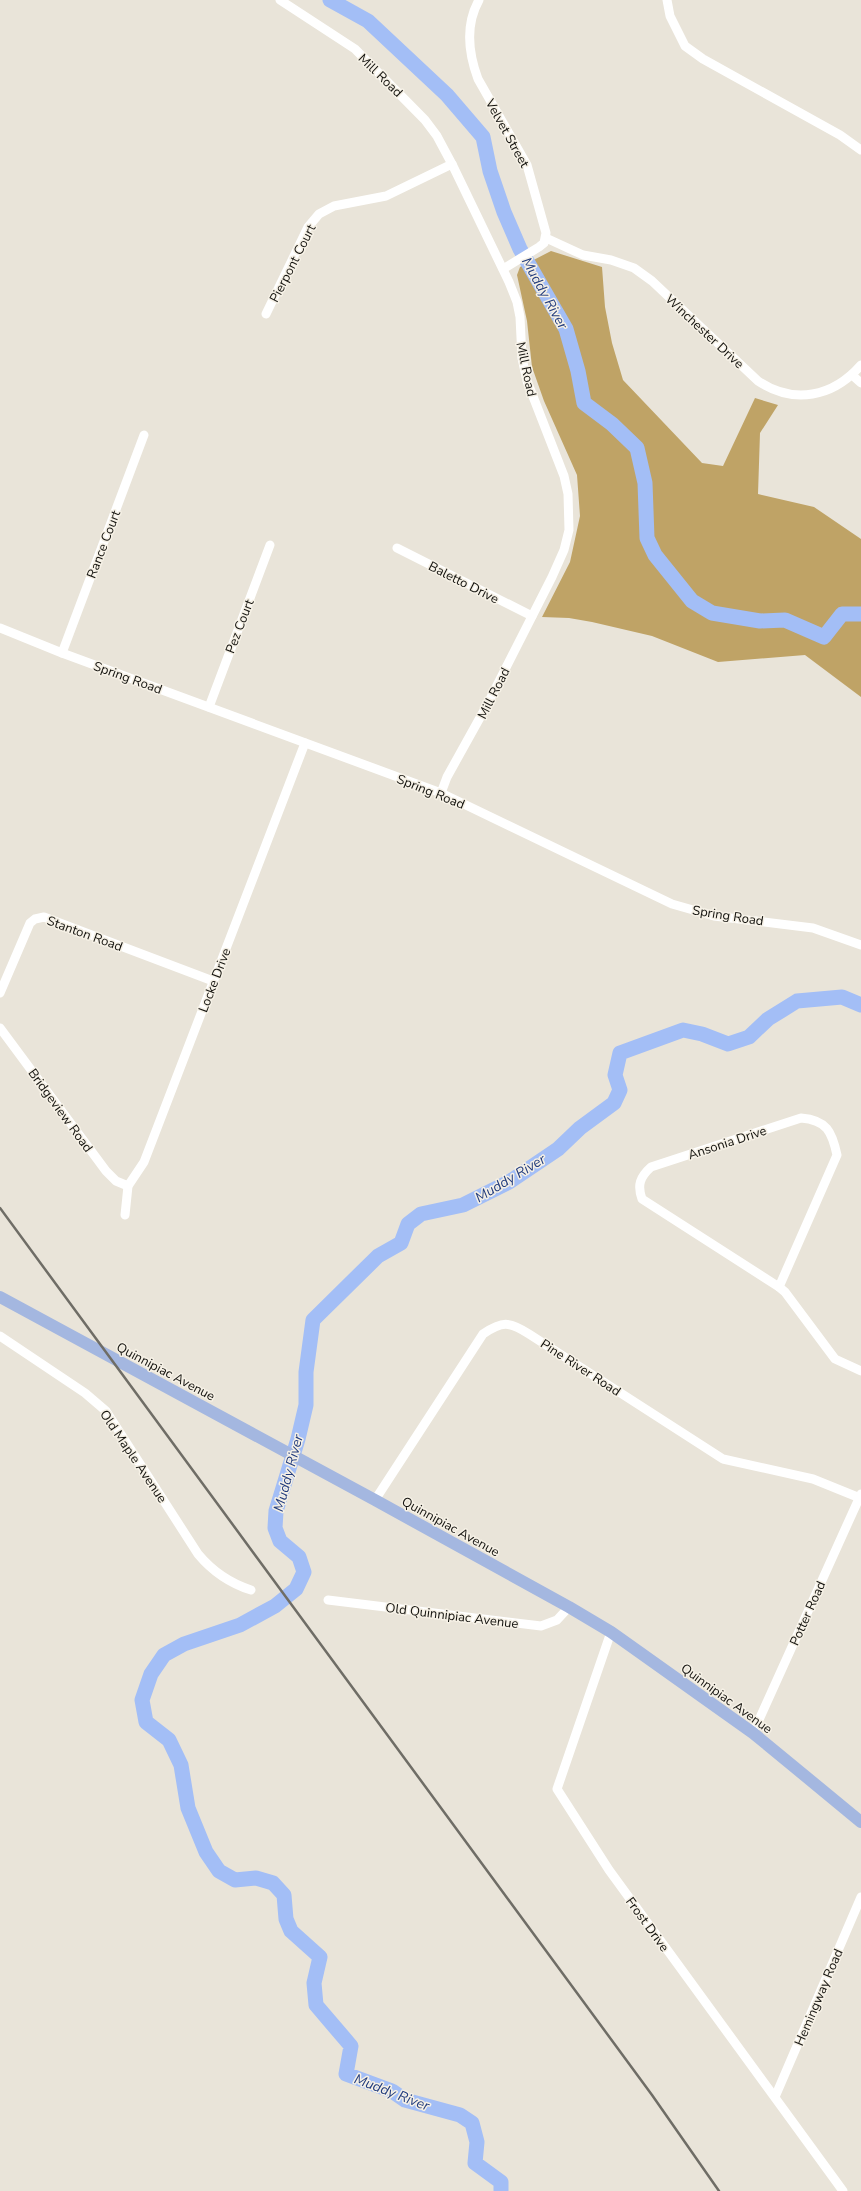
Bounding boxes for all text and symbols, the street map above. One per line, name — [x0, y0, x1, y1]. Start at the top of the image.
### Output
street label: Mill Road — [354, 50, 406, 101]
street label: Velvet Street — [480, 95, 534, 171]
street label: Pierpont Court — [266, 221, 320, 306]
water label: Muddy River — [517, 254, 573, 333]
street label: Winchester Drive — [661, 291, 748, 373]
street label: Mill Road — [511, 340, 541, 398]
street label: Rance Court — [83, 507, 125, 581]
street label: Baletto Drive — [425, 557, 502, 608]
street label: Pez Court — [221, 596, 259, 656]
street label: Spring Road — [91, 657, 164, 699]
street label: Mill Road — [473, 665, 514, 722]
street label: Spring Road — [394, 770, 467, 814]
street label: Spring Road — [691, 901, 765, 930]
street label: Stanton Road — [44, 912, 125, 956]
street label: Locke Drive — [194, 945, 235, 1015]
street label: Bridgeview Road — [24, 1065, 97, 1156]
street label: Ansonia Drive — [686, 1122, 769, 1164]
water label: Muddy River — [471, 1149, 550, 1207]
street label: Pine River Road — [537, 1335, 624, 1401]
street label: Quinnipiac Avenue — [113, 1338, 218, 1405]
street label: Old Maple Avenue — [95, 1407, 171, 1507]
water label: Muddy River — [269, 1432, 308, 1514]
street label: Quinnipiac Avenue — [398, 1493, 503, 1561]
street label: Potter Road — [786, 1578, 830, 1649]
street label: Old Quinnipiac Avenue — [384, 1599, 519, 1633]
street label: Quinnipiac Avenue — [677, 1659, 776, 1738]
street label: Frost Drive — [621, 1894, 673, 1956]
street label: Hemingway Road — [790, 1946, 847, 2049]
water label: Muddy River — [351, 2069, 433, 2116]

